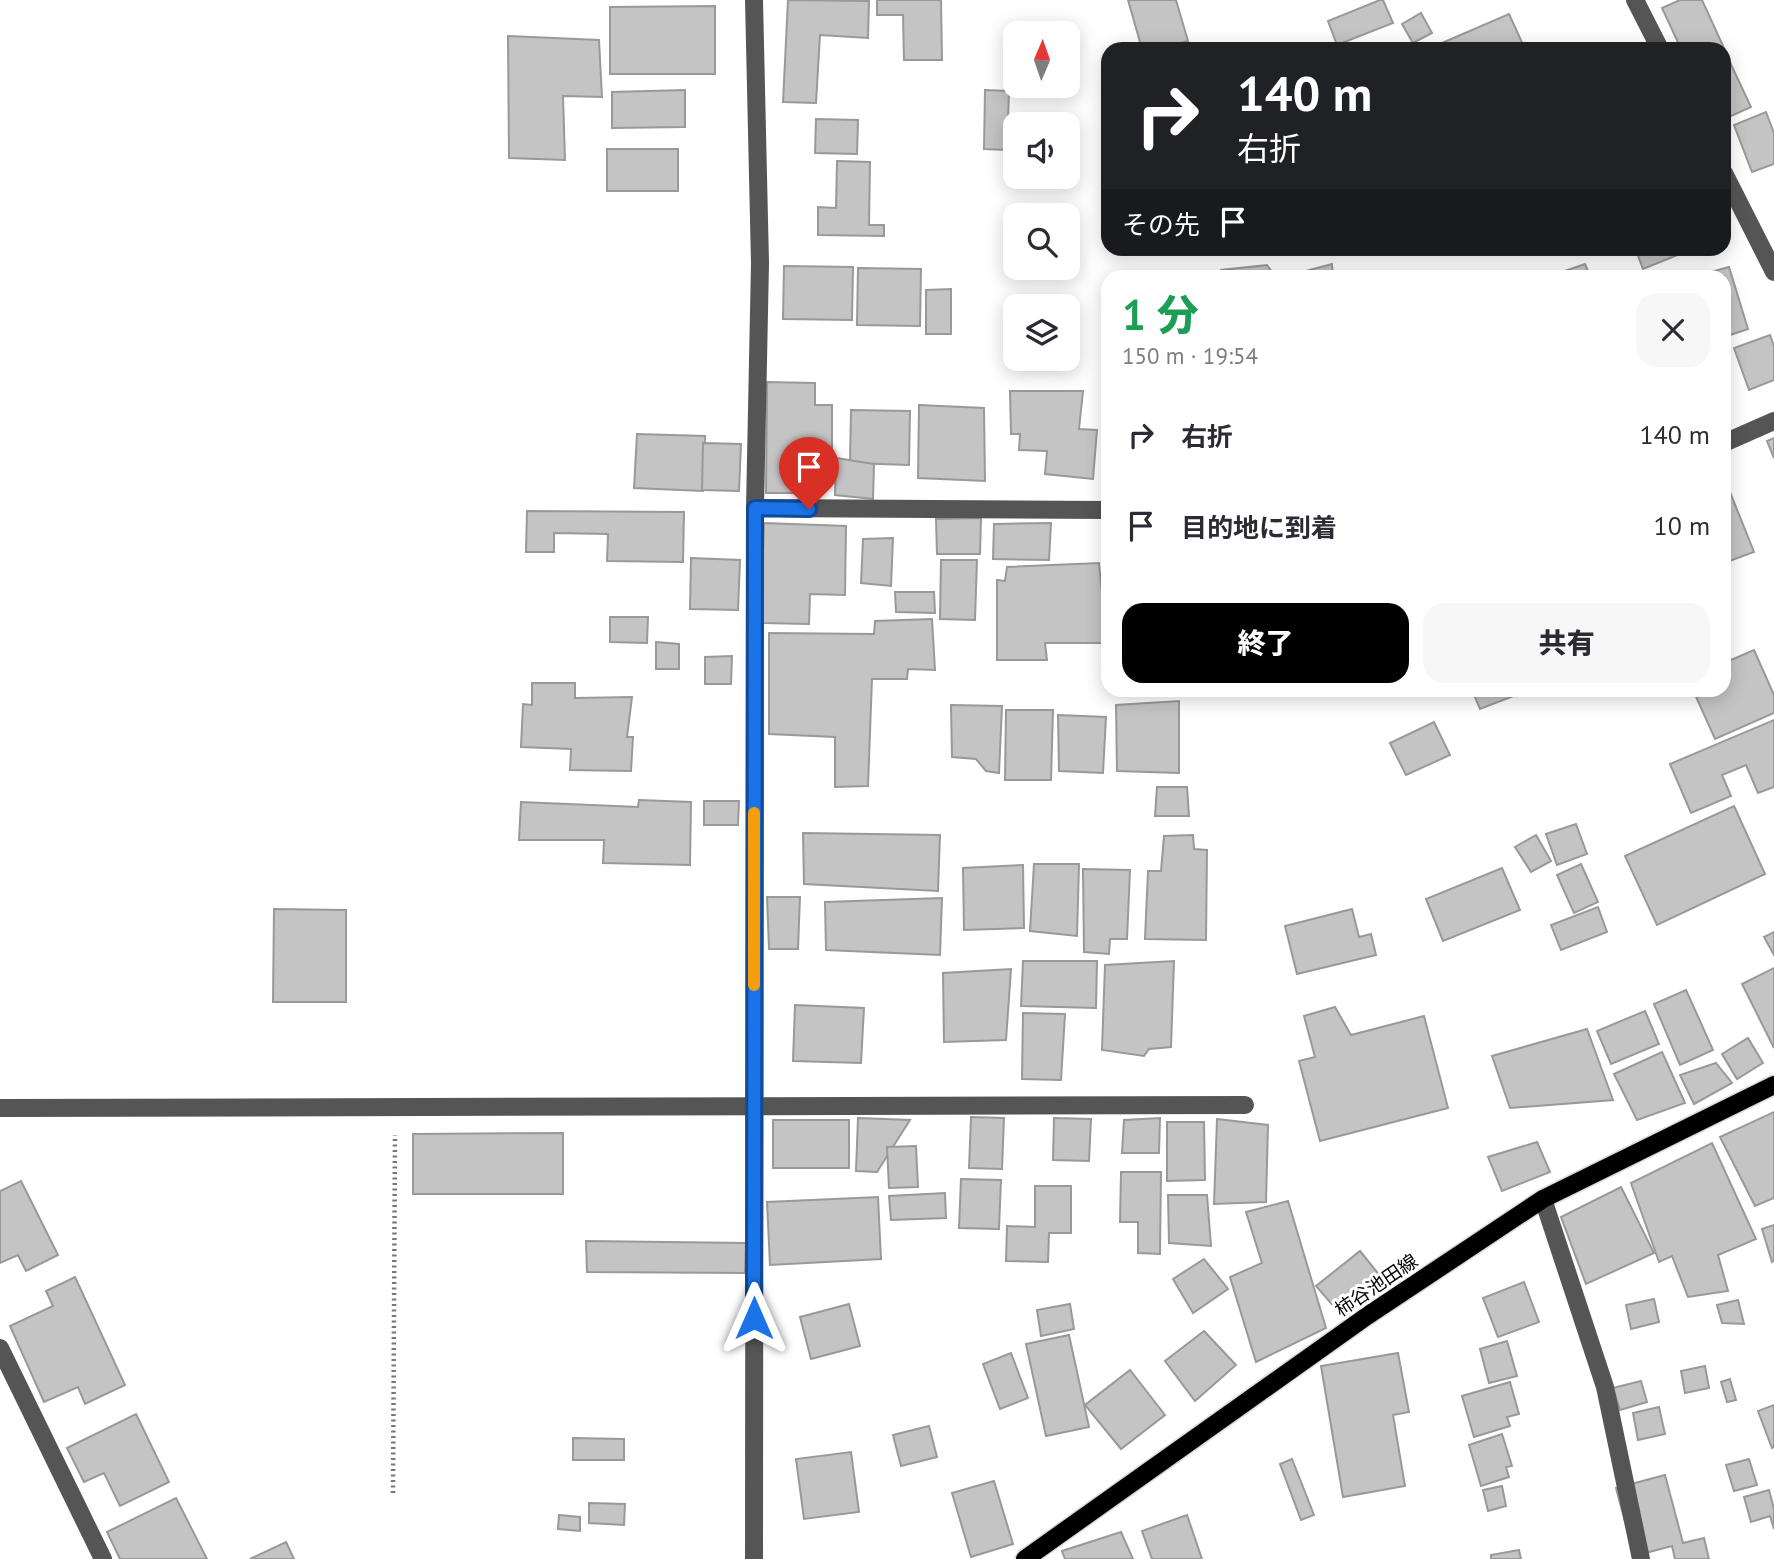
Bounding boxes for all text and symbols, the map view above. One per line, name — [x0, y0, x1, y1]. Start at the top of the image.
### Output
north arrow — [1003, 21, 1080, 98]
map controls — [1003, 21, 1080, 371]
text: 140 m — [1237, 61, 1372, 125]
icon: right — [1122, 70, 1213, 161]
button: sound — [1003, 112, 1080, 189]
text: 右折 — [1237, 127, 1301, 169]
button: search — [1003, 203, 1080, 280]
icon: arrive — [1214, 203, 1252, 241]
text: その先 — [1122, 208, 1200, 241]
text: 1 分 — [1122, 287, 1198, 342]
button: close — [1636, 293, 1710, 367]
button: layers — [1003, 294, 1080, 371]
text: 150 m · 19:54 — [1122, 341, 1258, 370]
icon: right — [1122, 416, 1160, 454]
text: 140 m — [1639, 418, 1710, 451]
text: 右折 — [1181, 420, 1233, 453]
pin — [779, 437, 839, 509]
icon: arrive — [790, 448, 828, 486]
icon: arrive — [1122, 507, 1160, 545]
text: 10 m — [1654, 509, 1710, 542]
text: 目的地に到着 — [1181, 511, 1337, 544]
button: 終了 — [1122, 603, 1409, 683]
button: 共有 — [1423, 603, 1710, 683]
street label: 柿谷池田線 — [1330, 1248, 1422, 1322]
position arrow — [717, 1281, 791, 1355]

